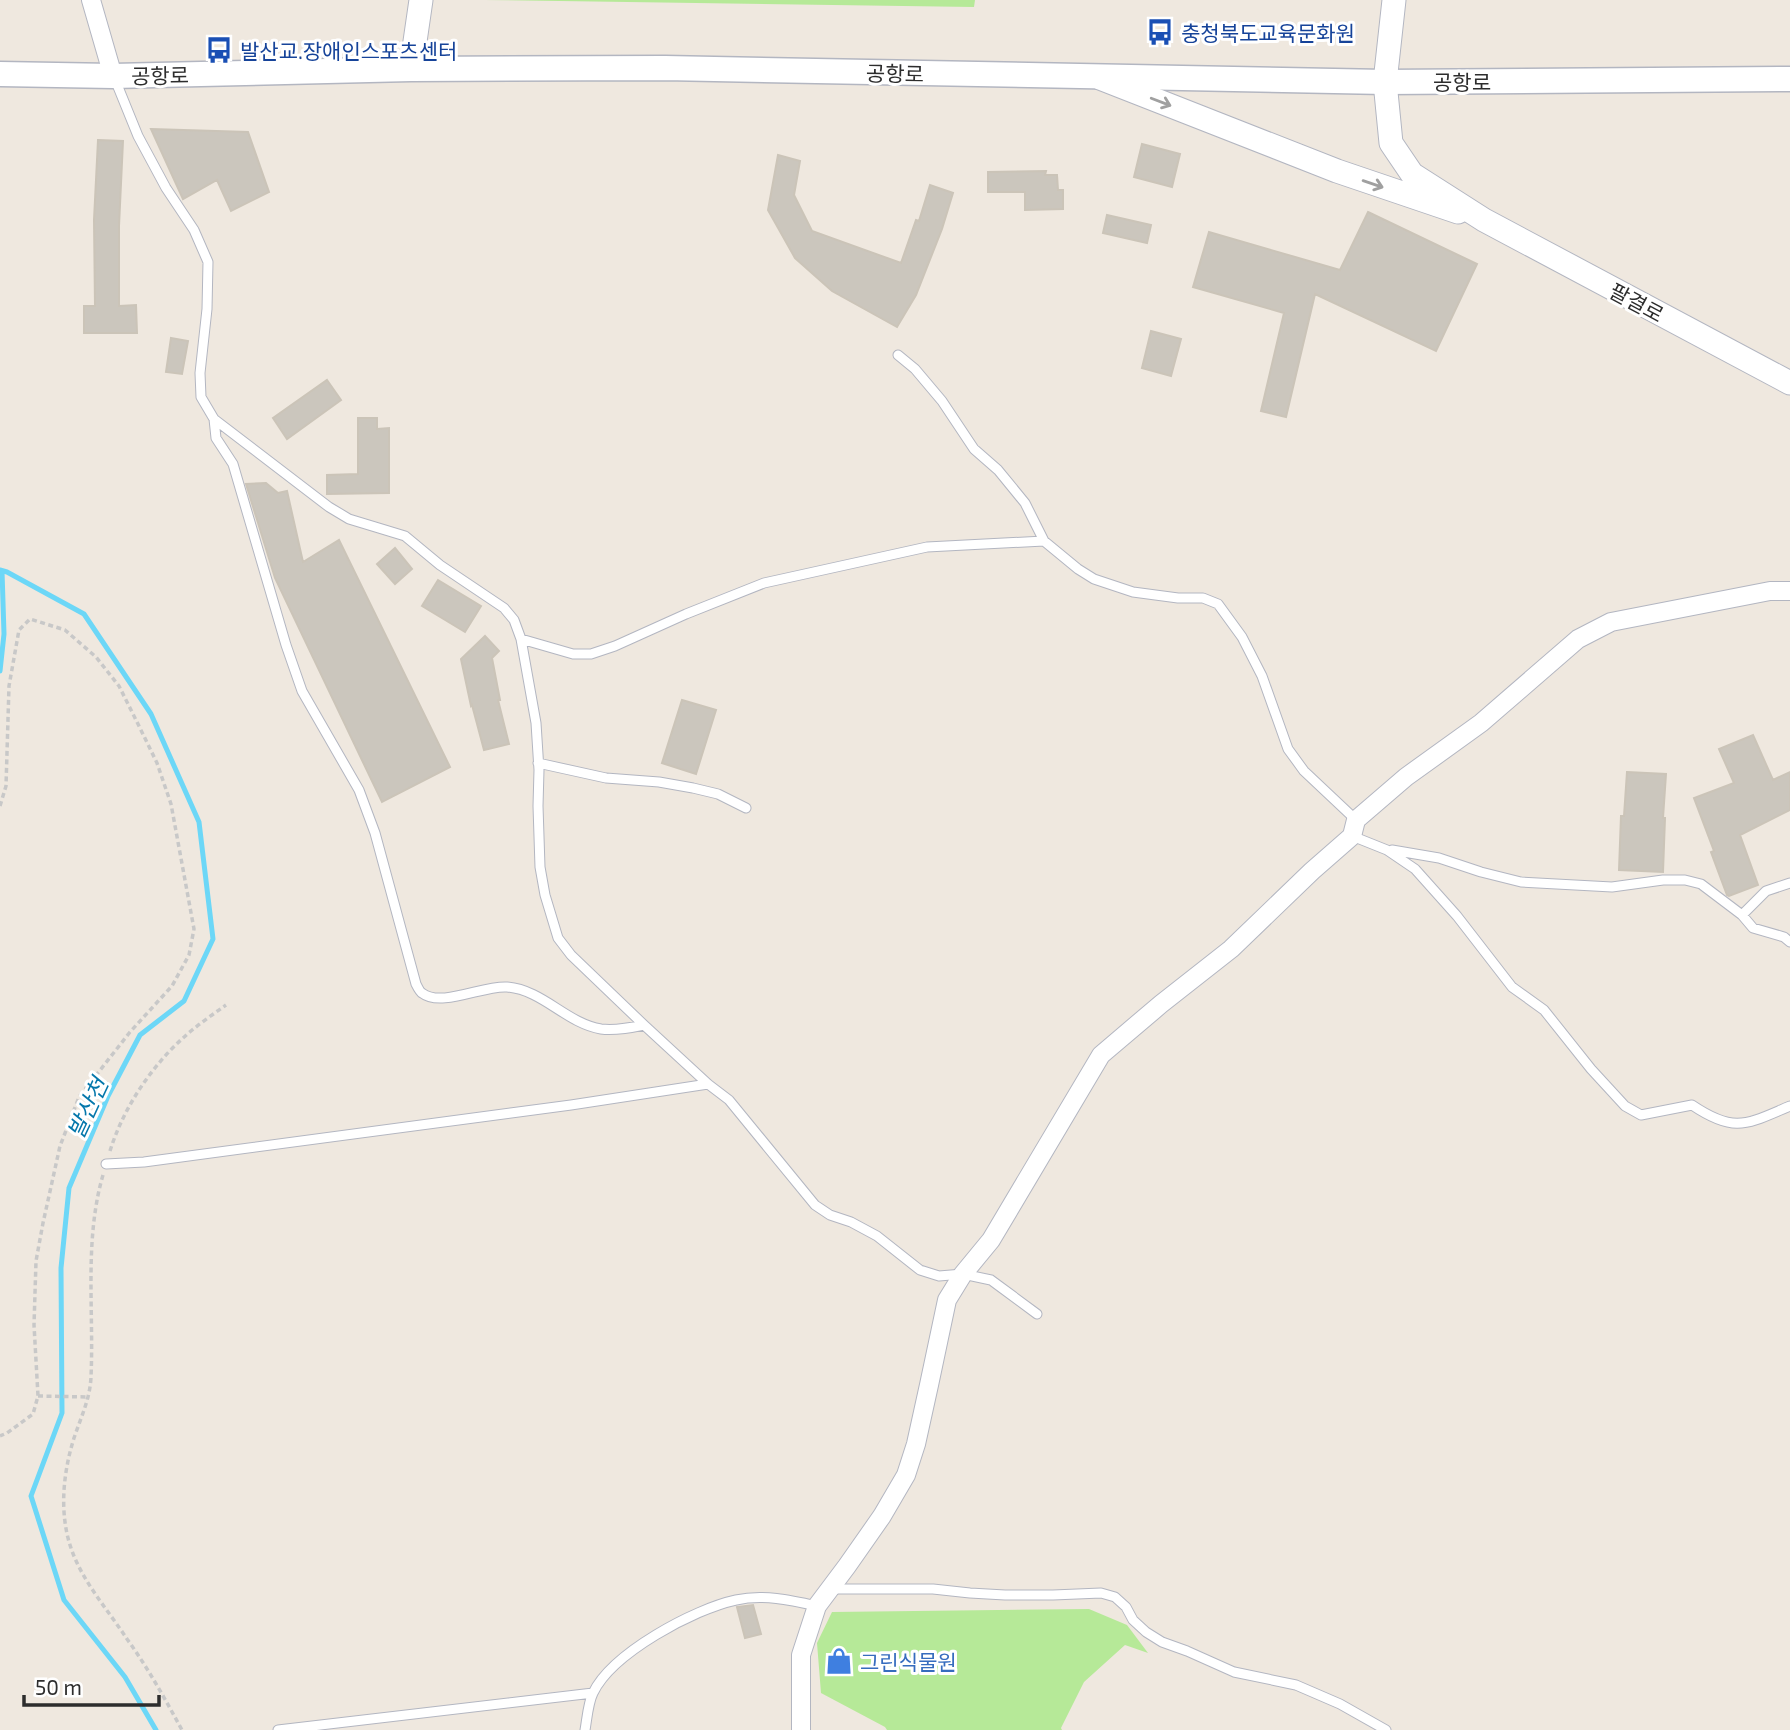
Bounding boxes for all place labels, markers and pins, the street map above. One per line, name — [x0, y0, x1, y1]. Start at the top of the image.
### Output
bus stop icon: 충청북도교육문화원 — [1145, 17, 1175, 47]
place label: 충청북도교육문화원 — [1181, 20, 1355, 45]
bus stop icon: 발산교.장애인스포츠센터 — [204, 35, 234, 65]
place label: 발산교.장애인스포츠센터 — [240, 38, 457, 63]
shop icon: 그린식물원 — [824, 1646, 854, 1676]
place label: 그린식물원 — [860, 1649, 957, 1674]

